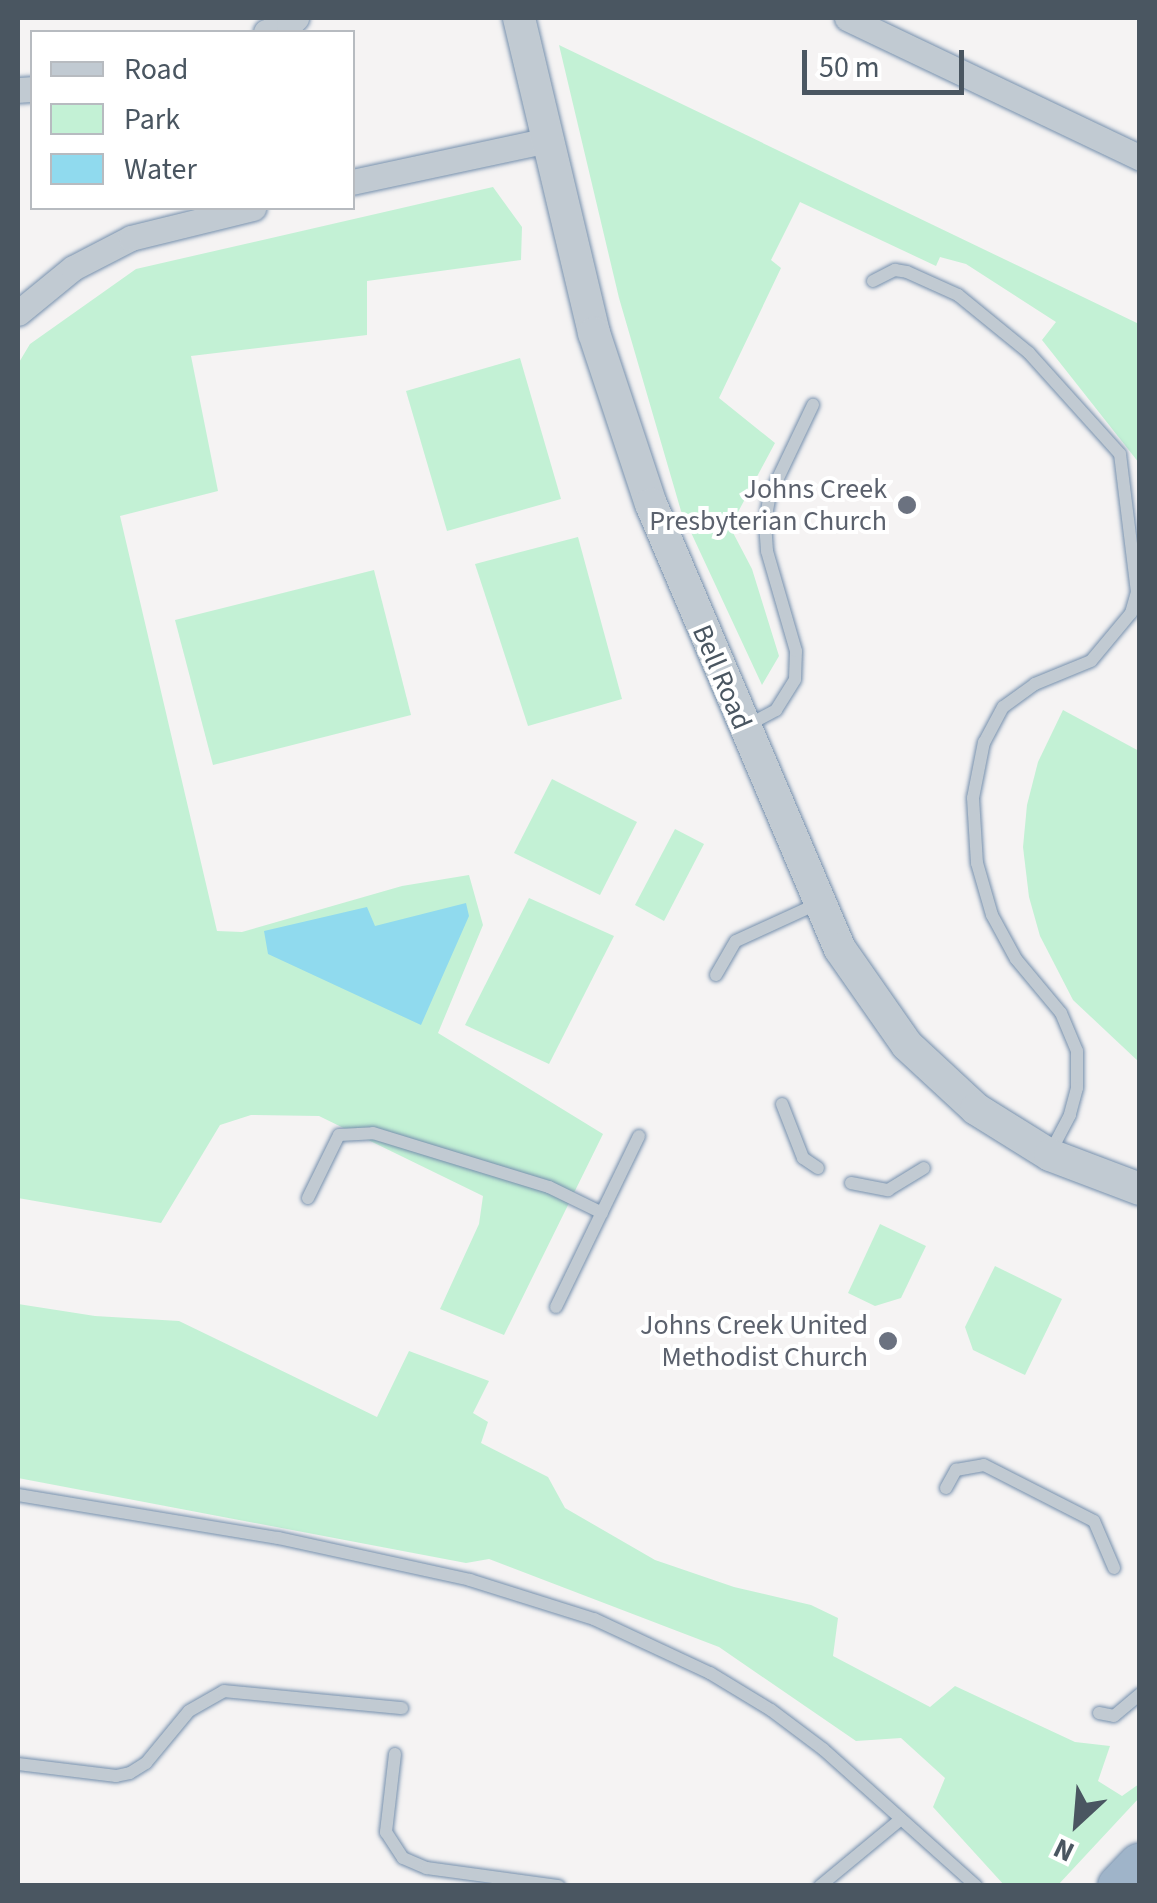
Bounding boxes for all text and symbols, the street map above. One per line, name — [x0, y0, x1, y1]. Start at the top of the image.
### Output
legend — [30, 30, 355, 210]
scale bar — [807, 30, 970, 92]
text: 50 m — [819, 46, 880, 89]
text: Road — [124, 48, 188, 91]
text: Park — [124, 98, 180, 141]
text: Water — [124, 148, 197, 191]
place label: Johns Creek Presbyterian Church — [649, 472, 887, 538]
marker: Johns Creek Presbyterian Church — [896, 494, 918, 516]
street label: Bell Road — [685, 620, 759, 734]
place label: Johns Creek United Methodist Church — [640, 1308, 868, 1374]
marker: Johns Creek United Methodist Church — [877, 1330, 899, 1352]
north arrow — [1027, 1773, 1127, 1873]
text: N — [1047, 1828, 1081, 1872]

